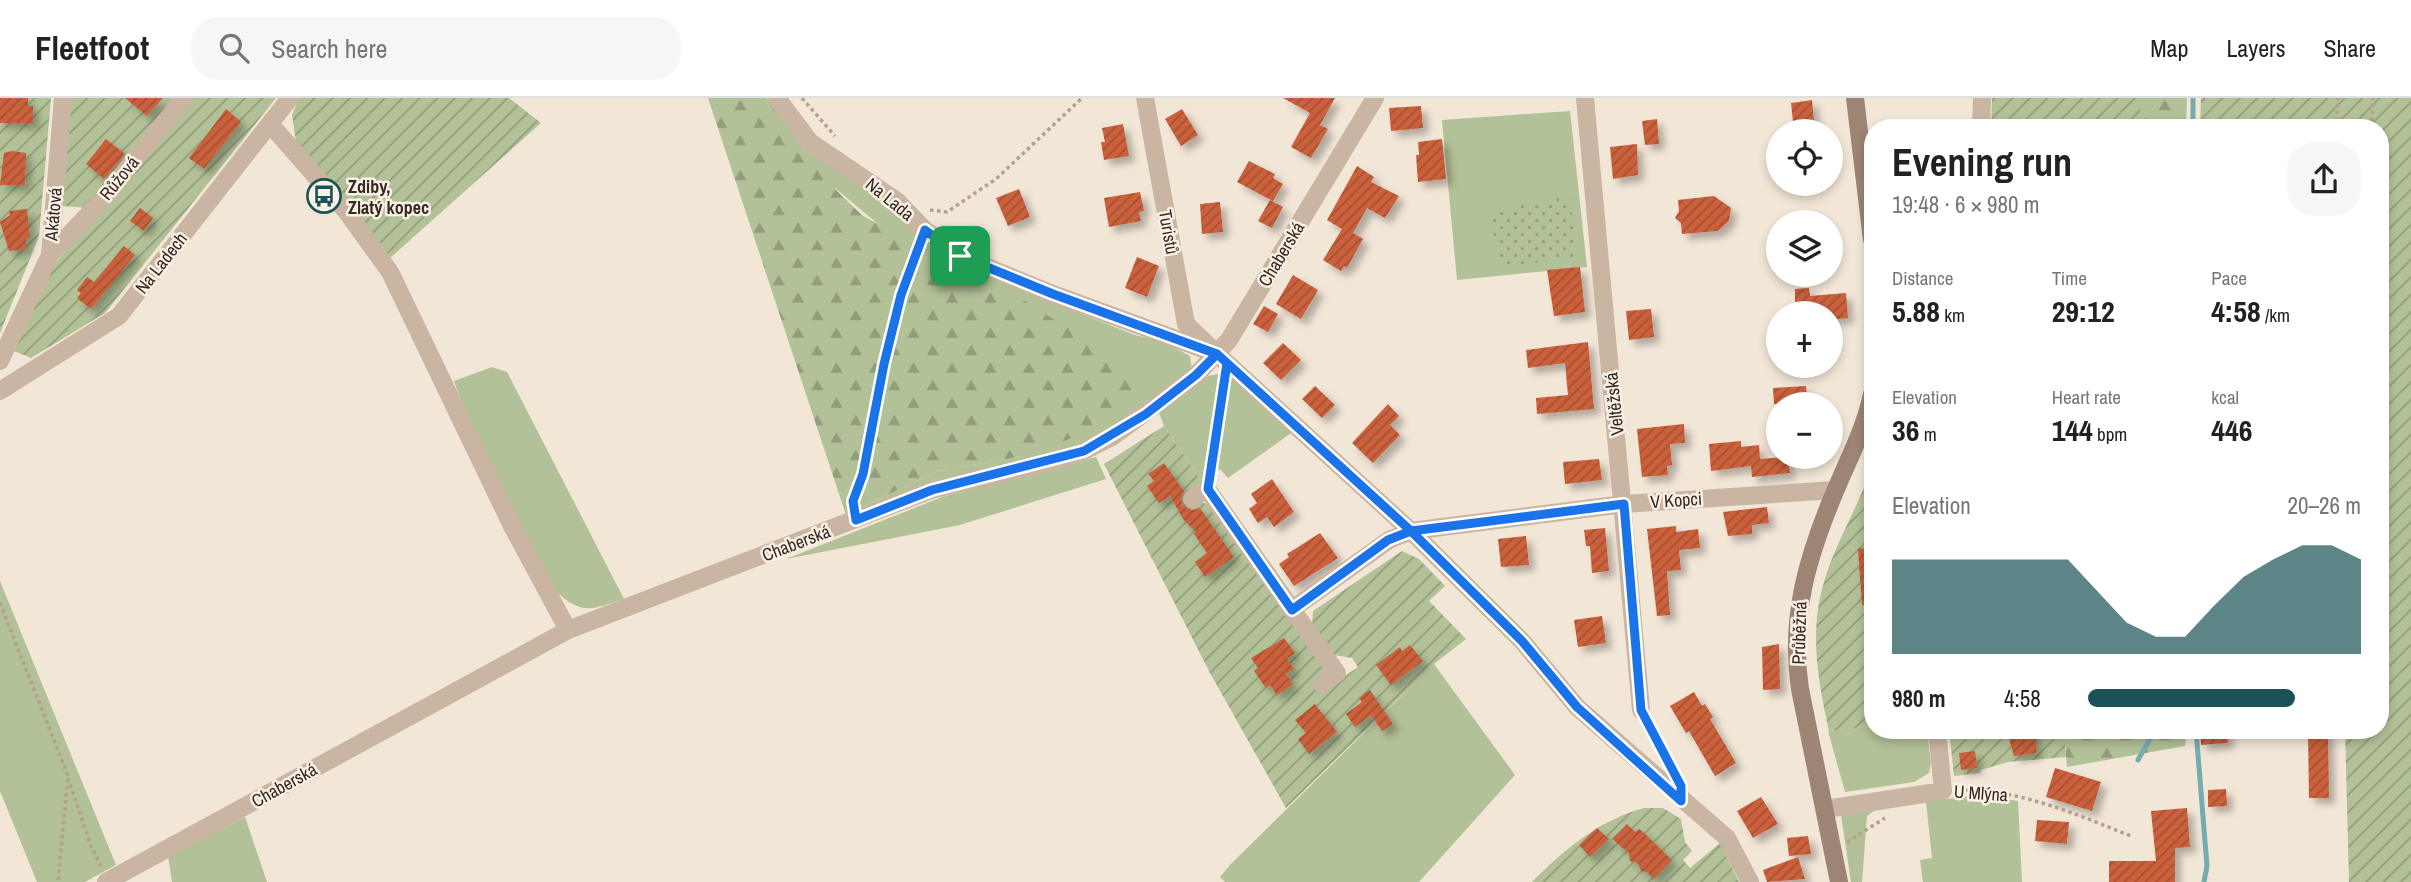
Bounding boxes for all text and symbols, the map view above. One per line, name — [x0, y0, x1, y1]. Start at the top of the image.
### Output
search box — [191, 17, 681, 80]
text: Fleetfoot — [35, 26, 149, 70]
icon: search — [215, 29, 253, 67]
text: Search here — [271, 31, 387, 66]
text: Map — [2150, 32, 2188, 64]
text: Layers — [2226, 32, 2285, 64]
text: Share — [2323, 32, 2376, 64]
map controls — [1766, 119, 1843, 469]
button: locate — [1766, 119, 1843, 196]
text: Evening run — [1892, 137, 2072, 188]
button: share — [2287, 142, 2361, 216]
street label: Růžová — [94, 151, 144, 205]
street label: Na Lada — [860, 172, 920, 226]
place label: Zdiby, Zlatý kopec — [348, 174, 429, 220]
bus stop icon: Zdiby, Zlatý kopec — [305, 177, 343, 215]
street label: Akátová — [38, 186, 68, 243]
text: 19:48 · 6 × 980 m — [1892, 189, 2039, 220]
street label: Turistů — [1153, 208, 1185, 256]
button: layers — [1766, 210, 1843, 287]
street label: Chaberská — [1252, 217, 1310, 291]
pin — [930, 226, 990, 286]
street label: Na Ladech — [129, 227, 193, 299]
icon: arrive — [941, 237, 979, 275]
text: Distance — [1892, 265, 1953, 291]
text: Time — [2052, 265, 2087, 291]
text: Pace — [2211, 265, 2247, 291]
text: 5.88 — [1892, 291, 1940, 331]
text: 29:12 — [2052, 291, 2115, 331]
text: 4:58 — [2211, 291, 2261, 331]
button: + — [1766, 301, 1843, 378]
text: km — [1940, 302, 1965, 328]
text: /km — [2261, 302, 2290, 328]
street label: Veltěžská — [1598, 371, 1630, 437]
text: Elevation — [1892, 384, 1957, 410]
text: Heart rate — [2052, 384, 2121, 410]
text: kcal — [2211, 384, 2239, 410]
button: − — [1766, 392, 1843, 469]
text: 36 — [1892, 410, 1919, 450]
text: 144 — [2052, 410, 2093, 450]
text: 446 — [2211, 410, 2252, 450]
text: m — [1919, 421, 1937, 447]
text: bpm — [2093, 421, 2127, 447]
street label: V Kopci — [1649, 486, 1703, 514]
text: Elevation — [1892, 490, 1971, 521]
text: 20–26 m — [2288, 490, 2361, 521]
street label: Chaberská — [758, 519, 834, 567]
street label: Průběžná — [1785, 601, 1813, 665]
text: 980 m — [1892, 683, 1945, 714]
text: 4:58 — [2004, 683, 2041, 714]
street label: Chaberská — [247, 757, 321, 813]
street label: U Mlýna — [1953, 779, 2009, 807]

